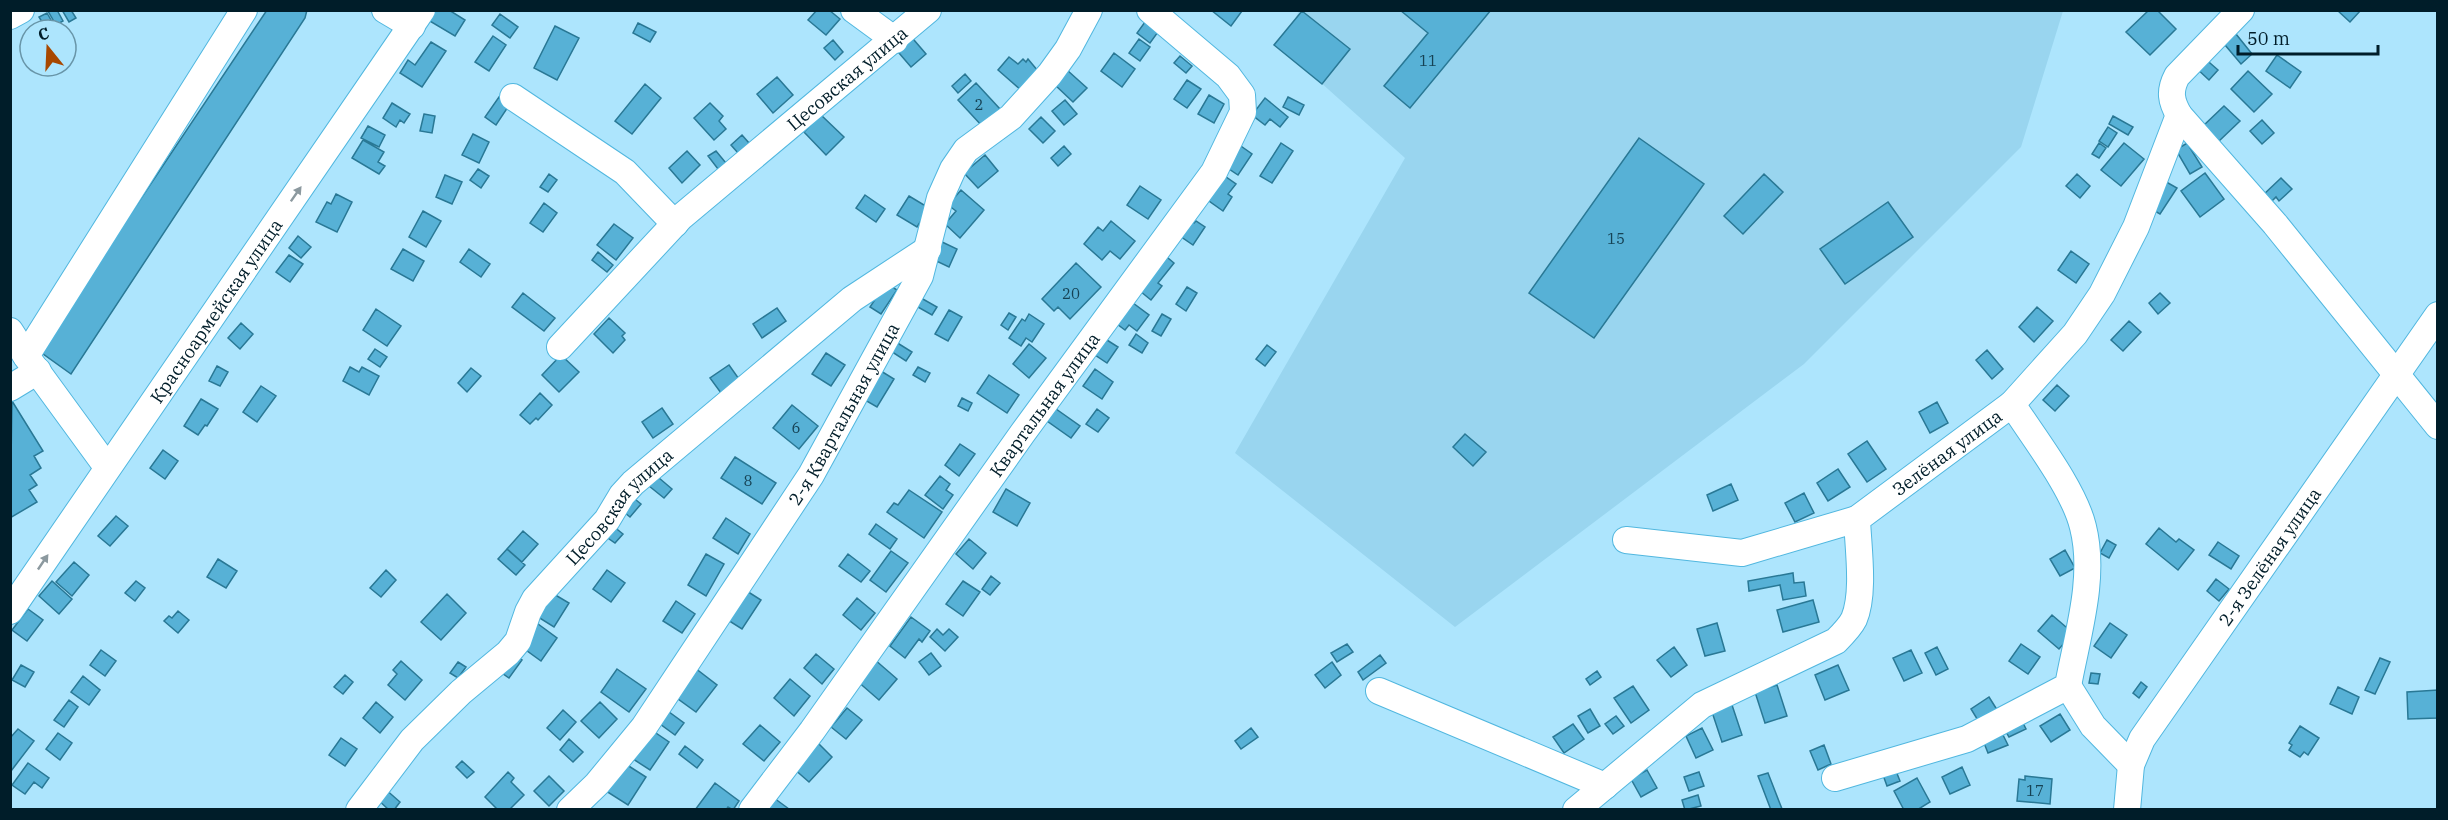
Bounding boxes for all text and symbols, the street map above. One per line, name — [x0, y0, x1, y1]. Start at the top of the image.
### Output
north arrow — [18, 18, 78, 78]
scale bar — [2238, 18, 2378, 56]
street label: Цесовская улица — [782, 21, 912, 135]
text: С — [35, 23, 52, 45]
text: 50 m — [2247, 27, 2290, 50]
house number: 11 — [1419, 51, 1437, 70]
house number: 2 — [974, 95, 984, 114]
one-way arrow — [290, 186, 302, 202]
street label: Красноармейская улица — [145, 214, 287, 407]
house number: 15 — [1607, 229, 1625, 248]
house number: 20 — [1062, 284, 1080, 303]
street label: 2-я Квартальная улица — [783, 318, 904, 509]
street label: Квартальная улица — [984, 327, 1104, 481]
street label: Зелёная улица — [1888, 404, 2007, 500]
house number: 6 — [791, 418, 801, 437]
street label: Цесовская улица — [560, 443, 678, 570]
house number: 8 — [743, 471, 753, 490]
street label: 2-я Зелёная улица — [2213, 483, 2326, 630]
one-way arrow — [37, 554, 48, 570]
house number: 17 — [2026, 781, 2044, 800]

